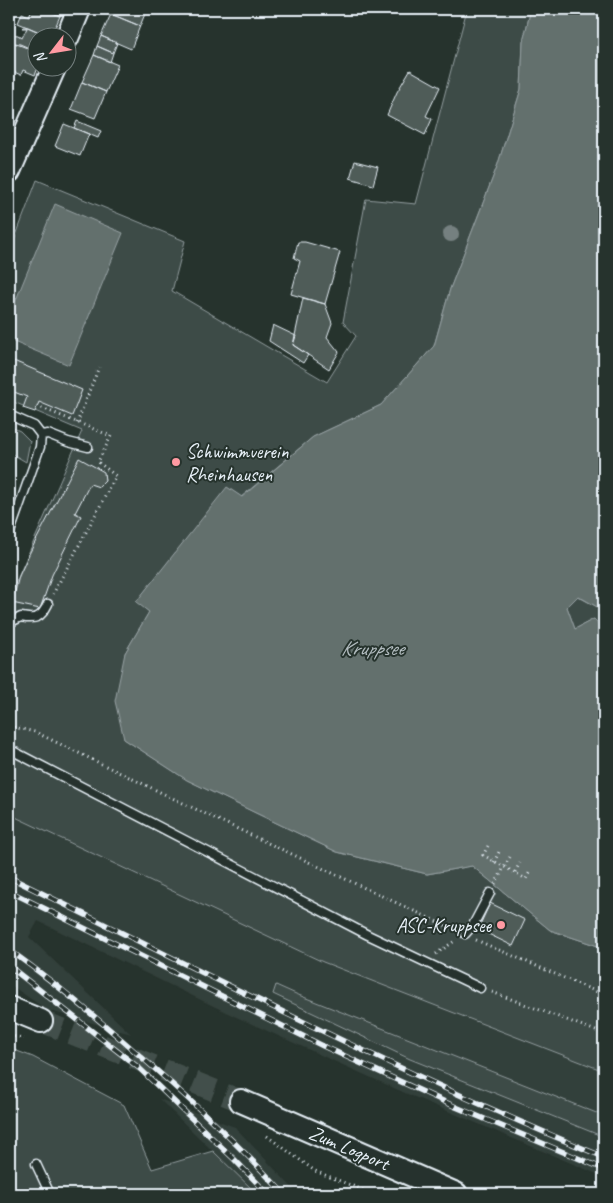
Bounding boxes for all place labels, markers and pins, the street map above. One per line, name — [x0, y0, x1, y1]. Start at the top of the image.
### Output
place label: Schwimmverein Rheinhausen — [186, 439, 290, 487]
marker: Schwimmverein Rheinhausen — [170, 456, 182, 468]
place label: ASC-Kruppsee — [396, 913, 492, 938]
marker: ASC-Kruppsee — [495, 919, 507, 931]

